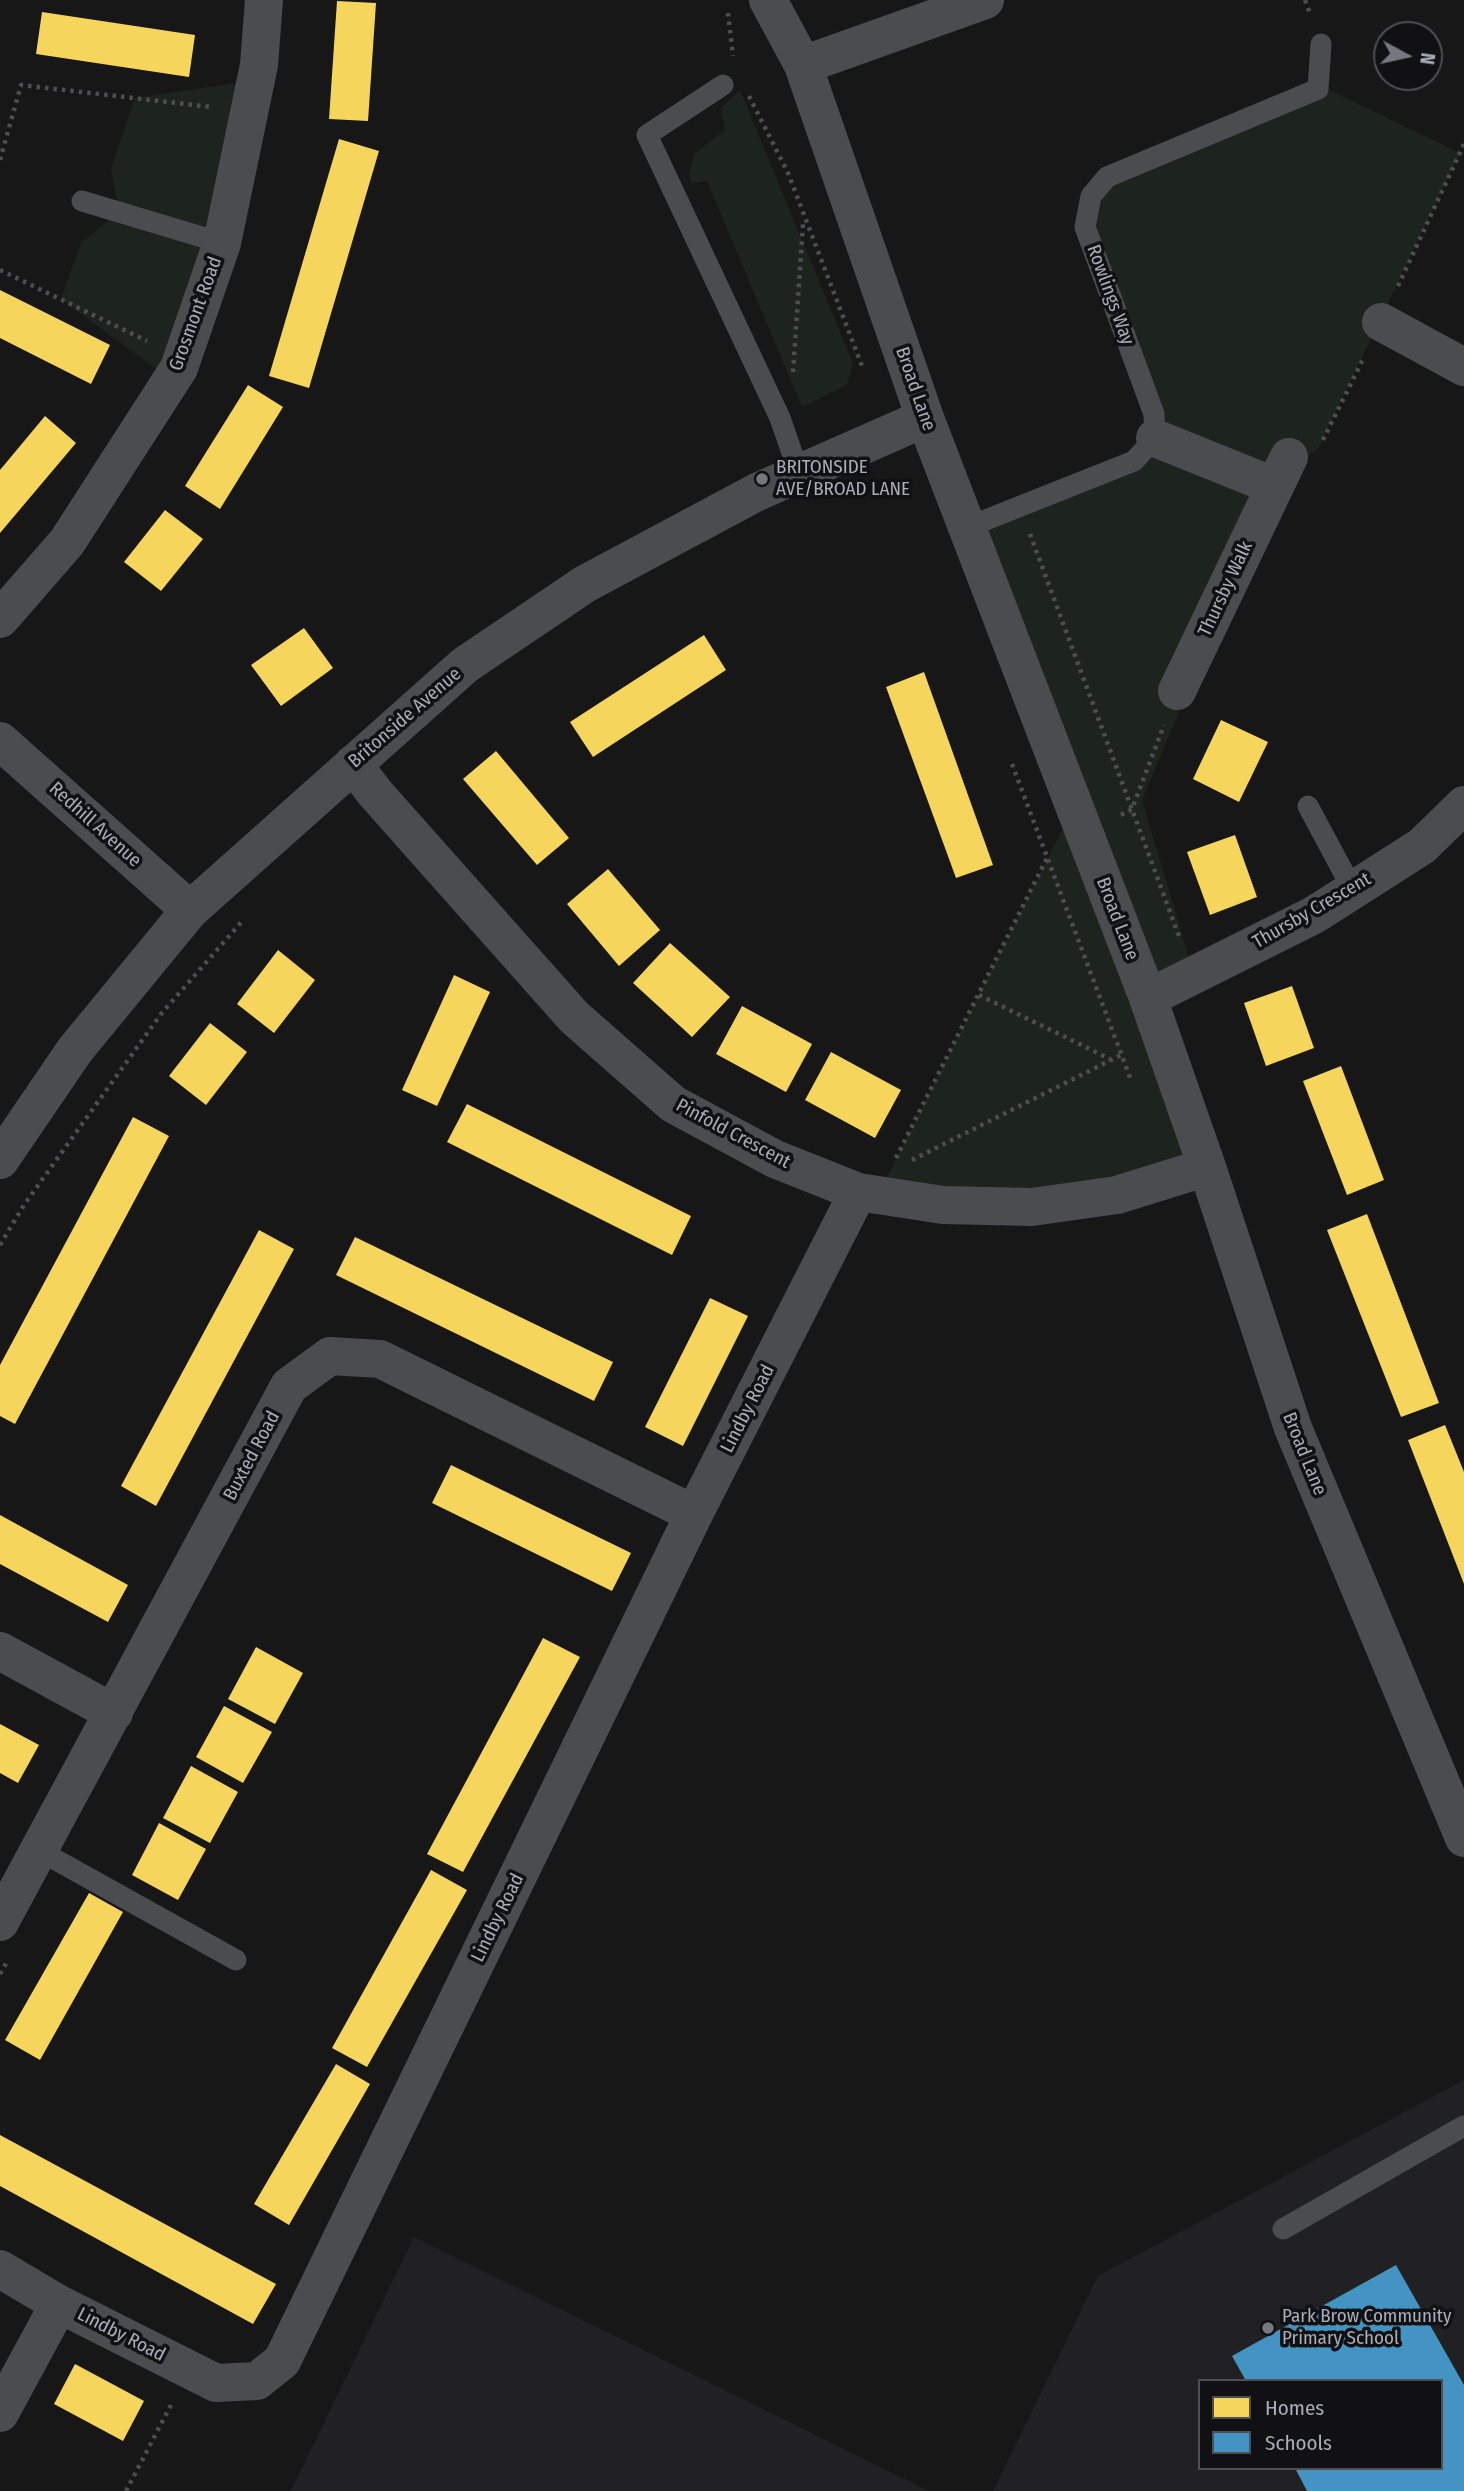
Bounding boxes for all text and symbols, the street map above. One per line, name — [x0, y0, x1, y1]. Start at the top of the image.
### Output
north arrow — [1373, 21, 1443, 91]
text: N — [1415, 51, 1439, 66]
street label: Rowlings Way — [1081, 242, 1139, 348]
street label: Grosmont Road — [165, 254, 227, 374]
street label: Broad Lane — [890, 344, 940, 434]
place label: BRITONSIDE AVE/BROAD LANE — [776, 457, 910, 501]
marker: BRITONSIDE AVE/BROAD LANE — [754, 471, 770, 487]
street label: Thursby Walk — [1194, 538, 1258, 640]
street label: Britonside Avenue — [344, 663, 466, 773]
street label: Redhill Avenue — [44, 778, 146, 872]
street label: Thursby Crescent — [1249, 868, 1375, 954]
street label: Broad Lane — [1091, 874, 1143, 964]
street label: Pinfold Crescent — [672, 1094, 794, 1174]
street label: Lindby Road — [716, 1361, 780, 1457]
street label: Buxted Road — [219, 1407, 285, 1505]
street label: Broad Lane — [1277, 1409, 1331, 1499]
street label: Lindby Road — [467, 1870, 529, 1966]
street label: Lindby Road — [73, 2303, 169, 2367]
place label: Park Brow Community Primary School — [1282, 2306, 1451, 2350]
marker: Park Brow Community Primary School — [1260, 2320, 1276, 2336]
legend — [1198, 2379, 1443, 2470]
text: Homes — [1265, 2395, 1324, 2421]
text: Schools — [1265, 2430, 1332, 2456]

